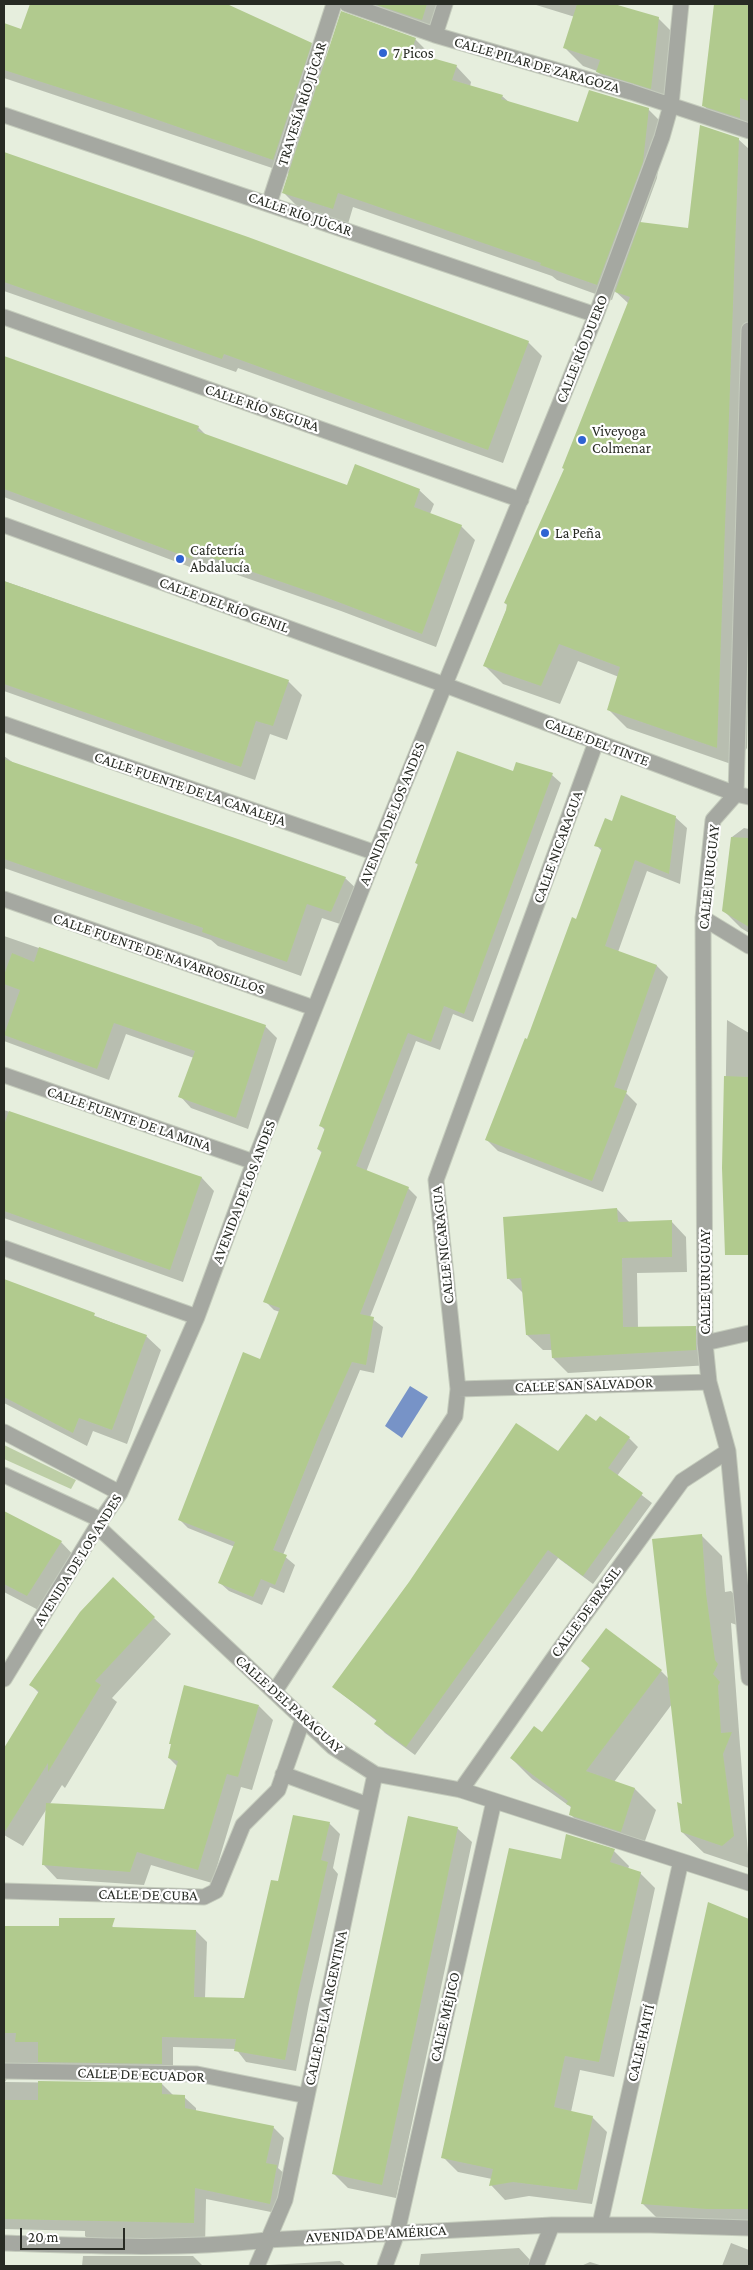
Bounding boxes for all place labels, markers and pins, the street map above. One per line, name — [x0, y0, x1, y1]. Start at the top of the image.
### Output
place label: 7 Picos — [393, 44, 434, 62]
marker: 7 Picos — [377, 47, 389, 59]
place label: Viveyoga Colmenar — [592, 422, 651, 457]
marker: Viveyoga Colmenar — [576, 434, 588, 446]
place label: La Peña — [555, 524, 601, 542]
marker: La Peña — [539, 527, 551, 539]
place label: Cafetería Abdalucía — [190, 541, 250, 576]
marker: Cafetería Abdalucía — [174, 553, 186, 565]

